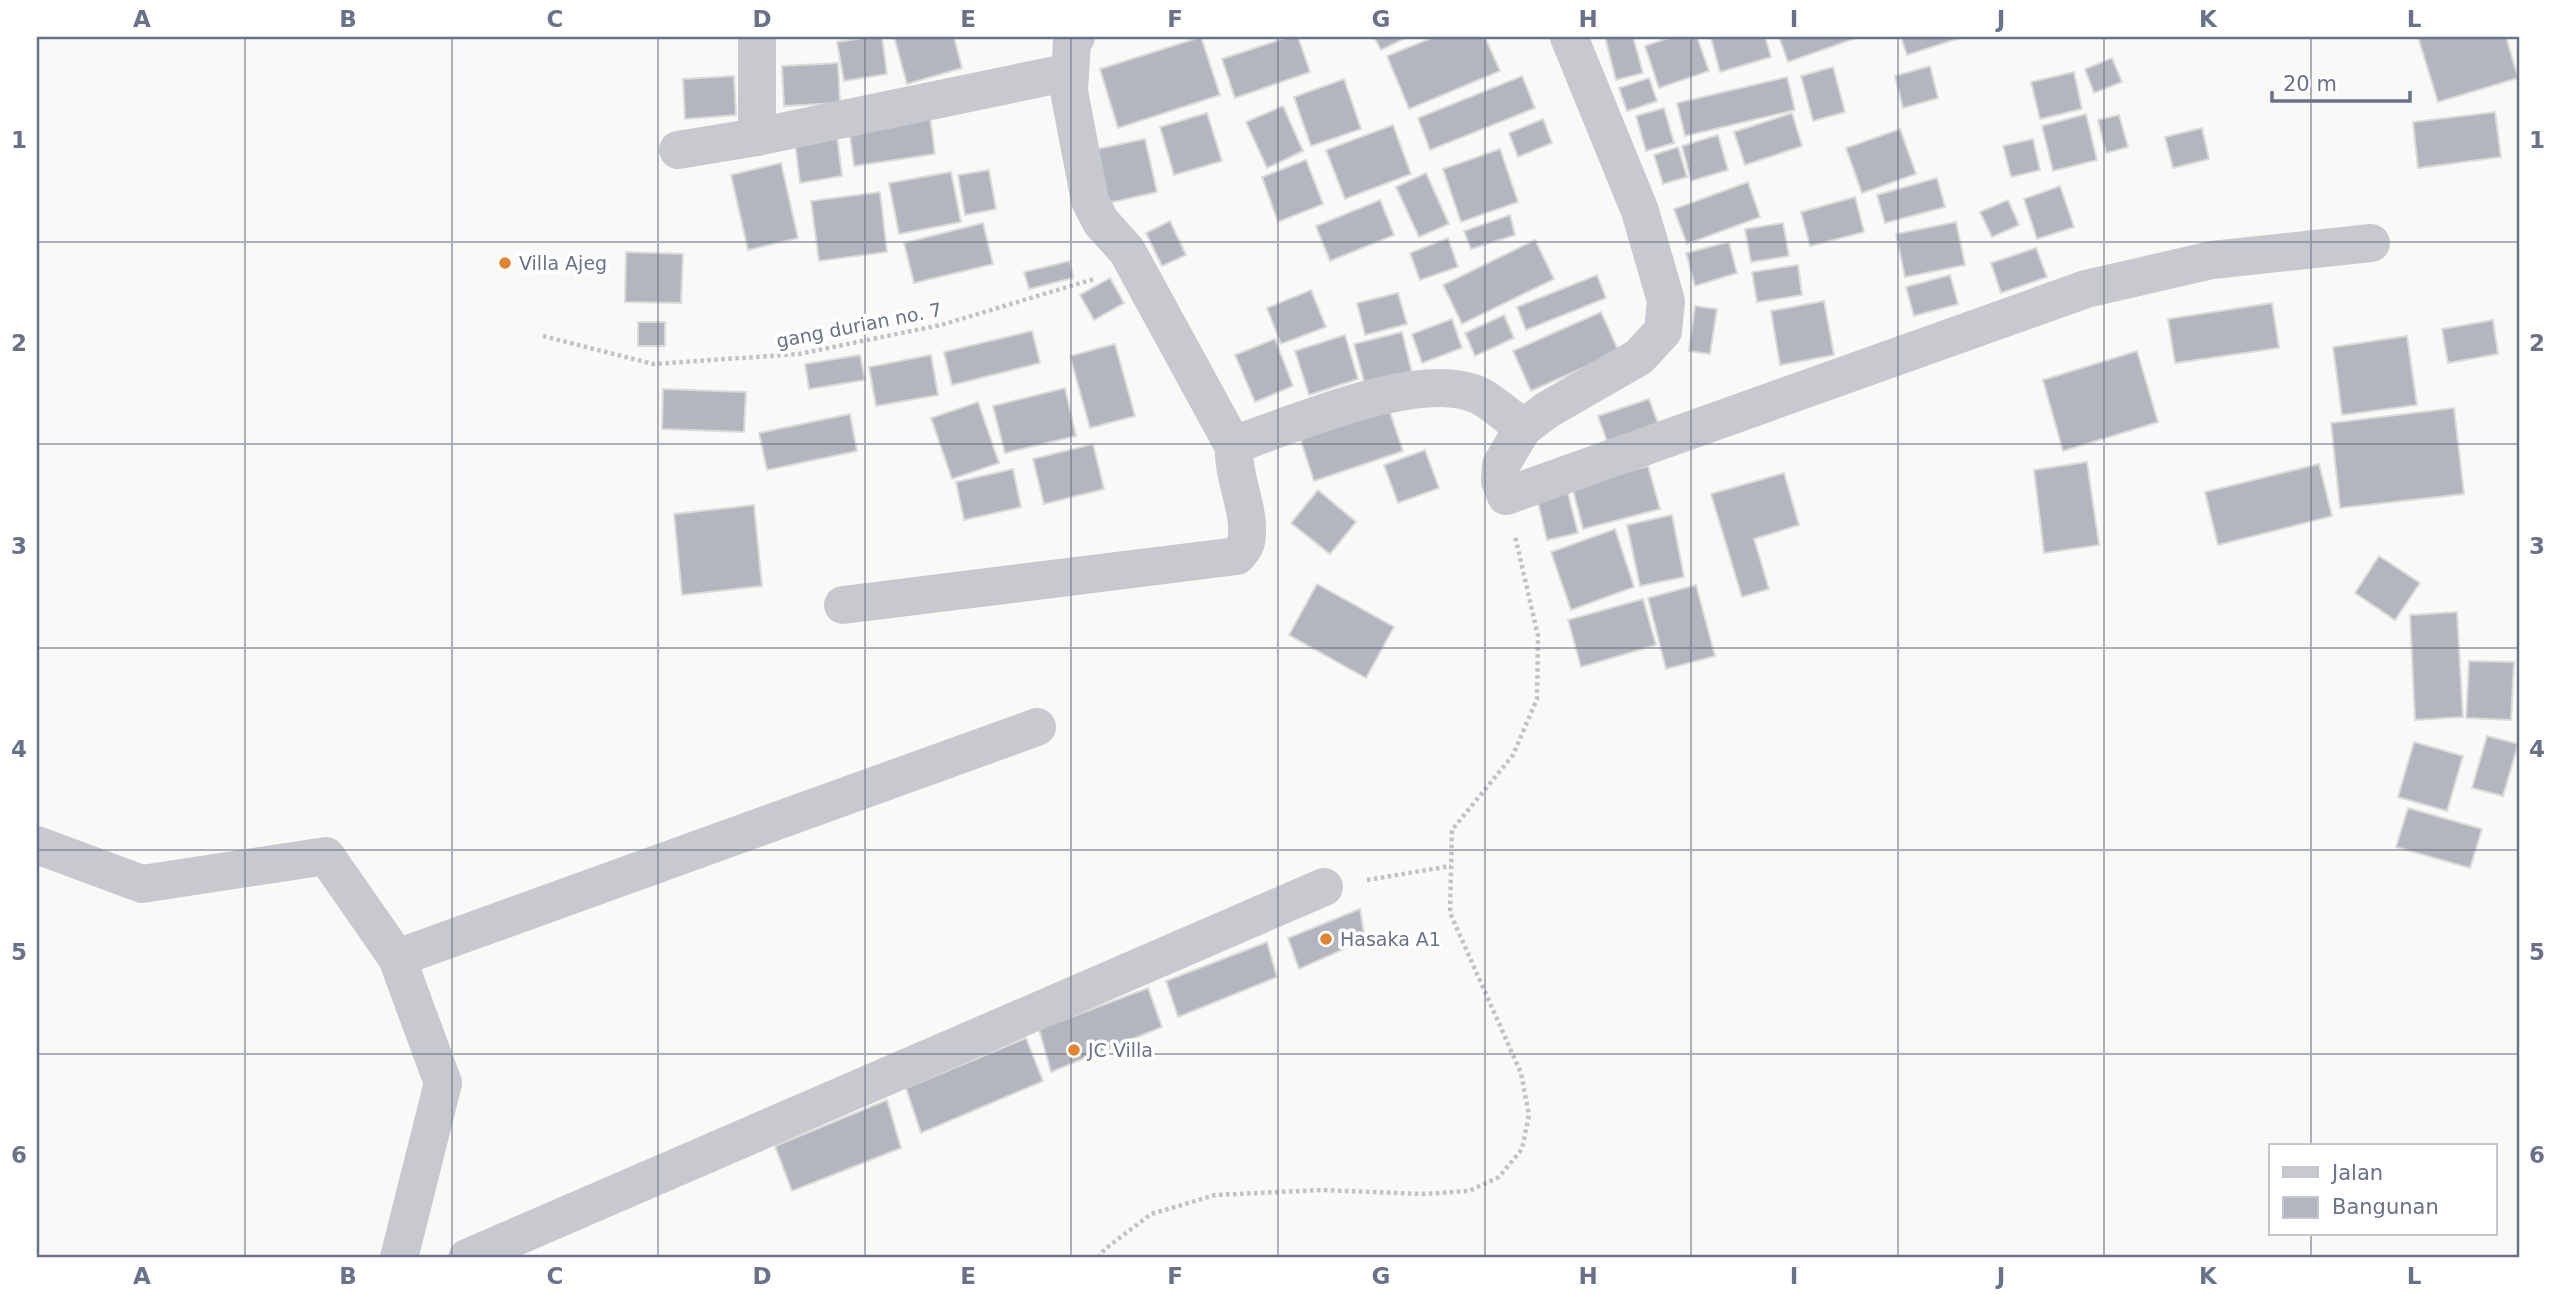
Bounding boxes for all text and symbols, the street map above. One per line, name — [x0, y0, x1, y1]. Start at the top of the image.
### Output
text: A — [133, 6, 151, 32]
text: B — [339, 6, 357, 32]
text: C — [547, 6, 563, 32]
text: D — [752, 6, 772, 32]
text: E — [960, 6, 976, 32]
text: F — [1167, 6, 1183, 32]
text: G — [1372, 6, 1390, 32]
text: H — [1578, 6, 1598, 32]
text: I — [1790, 6, 1798, 32]
text: J — [1995, 6, 2005, 32]
text: K — [2199, 6, 2218, 32]
text: L — [2407, 6, 2422, 32]
scale bar — [2272, 60, 2411, 104]
text: 20 m — [2283, 72, 2337, 96]
text: 1 — [11, 127, 27, 153]
text: 1 — [2529, 127, 2545, 153]
place label: Villa Ajeg — [519, 252, 607, 274]
marker: Villa Ajeg — [497, 255, 513, 271]
street label: gang durian no. 7 — [774, 298, 944, 352]
text: 2 — [11, 330, 27, 356]
text: 2 — [2529, 330, 2545, 356]
text: 3 — [11, 533, 27, 559]
text: 3 — [2529, 533, 2545, 559]
text: 4 — [11, 736, 27, 762]
text: 4 — [2529, 736, 2545, 762]
place label: Hasaka A1 — [1340, 928, 1441, 950]
marker: Hasaka A1 — [1318, 931, 1334, 947]
text: 5 — [11, 939, 27, 965]
text: 5 — [2529, 939, 2545, 965]
place label: JC Villa — [1087, 1039, 1153, 1061]
marker: JC Villa — [1066, 1042, 1082, 1058]
text: 6 — [11, 1142, 27, 1168]
text: 6 — [2529, 1142, 2545, 1168]
legend — [2269, 1144, 2496, 1236]
text: Jalan — [2330, 1161, 2383, 1185]
text: Bangunan — [2332, 1195, 2439, 1219]
text: A — [133, 1263, 151, 1289]
text: B — [339, 1263, 357, 1289]
text: C — [547, 1263, 563, 1289]
text: D — [752, 1263, 772, 1289]
text: E — [960, 1263, 976, 1289]
text: F — [1167, 1263, 1183, 1289]
text: G — [1372, 1263, 1390, 1289]
text: H — [1578, 1263, 1598, 1289]
text: I — [1790, 1263, 1798, 1289]
text: J — [1995, 1263, 2005, 1289]
text: K — [2199, 1263, 2218, 1289]
text: L — [2407, 1263, 2422, 1289]

